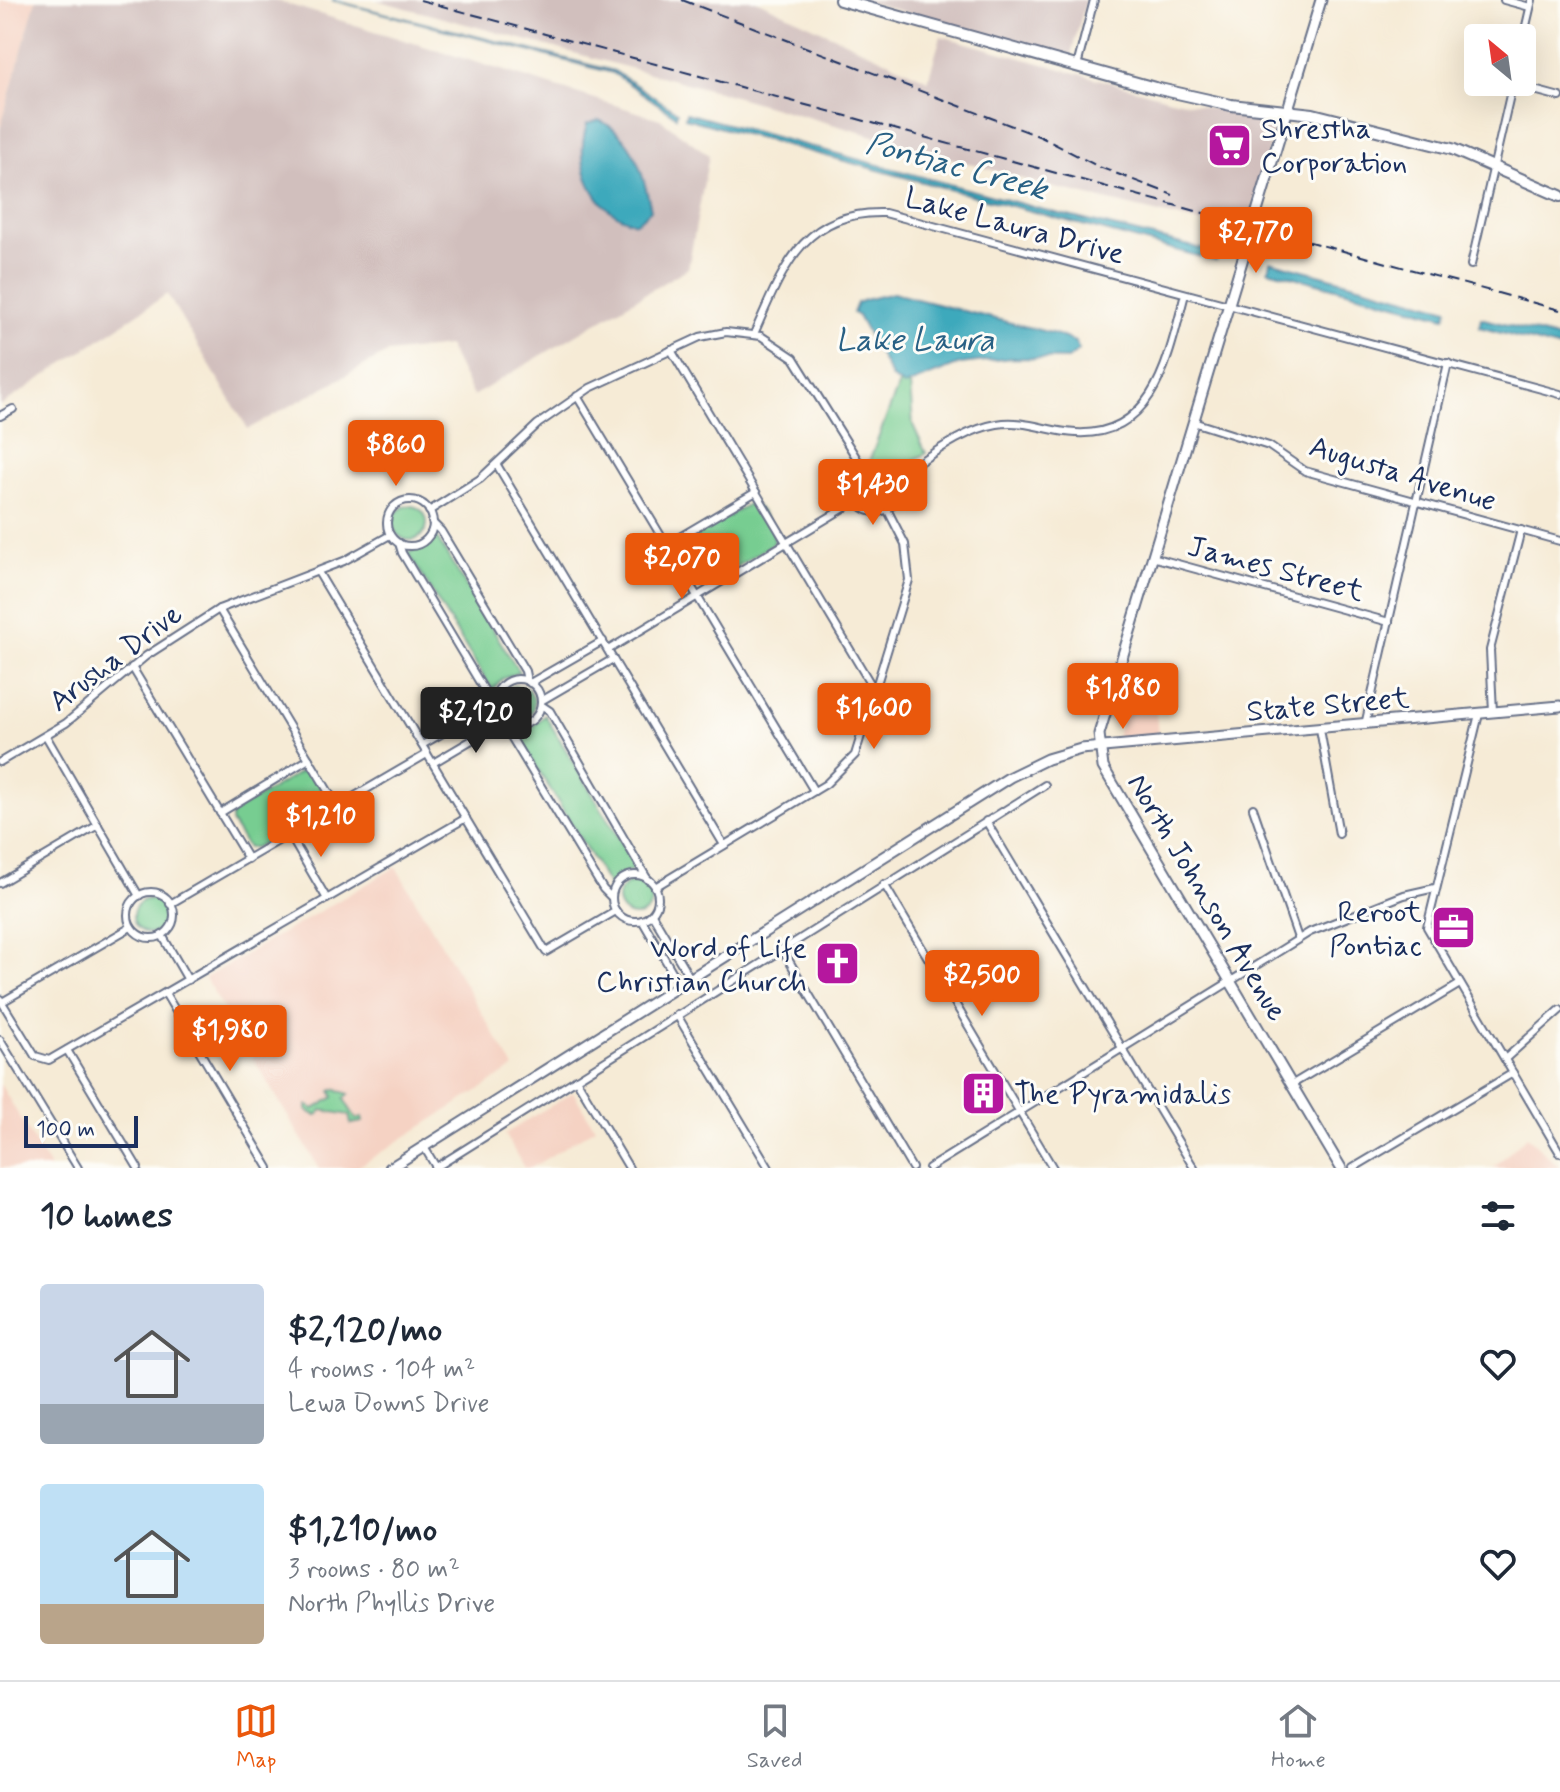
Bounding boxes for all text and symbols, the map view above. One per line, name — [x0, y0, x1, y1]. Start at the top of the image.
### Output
north arrow — [1464, 24, 1536, 96]
map controls — [1464, 24, 1536, 96]
place label: Shrestha Corporation — [1261, 110, 1408, 183]
supermarket icon: Shrestha Corporation — [1206, 121, 1254, 169]
water label: Pontiac Creek — [861, 123, 1053, 212]
street label: Lake Laura Drive — [901, 178, 1129, 274]
pin: $2,770 — [1191, 207, 1321, 275]
text: $2,770 — [1218, 216, 1294, 250]
water label: Lake Laura — [836, 320, 995, 362]
pin: $860 — [349, 420, 443, 488]
street label: Augusta Avenue — [1304, 427, 1501, 521]
text: $860 — [366, 429, 426, 463]
pin: $1,430 — [808, 459, 938, 527]
text: $1,430 — [836, 468, 910, 502]
street label: James Street — [1183, 527, 1368, 612]
pin: $2,070 — [617, 533, 747, 601]
text: $2,070 — [643, 542, 721, 576]
street label: Arusha Drive — [41, 595, 191, 721]
pin: $1,880 — [1058, 663, 1188, 731]
text: $1,880 — [1085, 672, 1161, 706]
street label: State Street — [1245, 679, 1411, 732]
pin: $1,600 — [809, 683, 939, 751]
pin: $2,120 — [411, 687, 541, 755]
text: $1,600 — [835, 692, 913, 726]
text: $2,120 — [439, 696, 513, 730]
street label: North Johnson Avenue — [1117, 767, 1296, 1029]
pin: $1,210 — [256, 791, 386, 859]
text: $1,210 — [286, 800, 356, 834]
place label: Reroot Pontiac — [1329, 893, 1422, 966]
office icon: Reroot Pontiac — [1429, 904, 1477, 952]
place label: Word of Life Christian Church — [596, 929, 807, 1002]
church icon: Word of Life Christian Church — [814, 940, 862, 988]
pin: $2,500 — [917, 950, 1047, 1018]
text: $2,500 — [943, 959, 1021, 993]
pin: $1,980 — [165, 1005, 295, 1073]
text: $1,980 — [192, 1014, 268, 1048]
building icon: The Pyramidalis — [959, 1069, 1007, 1117]
place label: The Pyramidalis — [1014, 1075, 1231, 1114]
scale bar — [24, 1112, 138, 1148]
text: 100 m — [36, 1116, 95, 1144]
text: 10 homes — [40, 1194, 173, 1239]
icon: filters — [1476, 1194, 1520, 1238]
text: $2,120/mo — [288, 1308, 442, 1353]
icon: home — [104, 1316, 200, 1412]
icon: heart — [1476, 1342, 1520, 1386]
text: 4 rooms · 104 m² — [288, 1353, 475, 1387]
text: Lewa Downs Drive — [288, 1387, 490, 1421]
text: $1,210/mo — [288, 1508, 437, 1553]
icon: home — [104, 1516, 200, 1612]
icon: heart — [1476, 1542, 1520, 1586]
text: 3 rooms · 80 m² — [288, 1553, 460, 1587]
text: North Phyllis Drive — [288, 1587, 495, 1621]
tab: Map — [234, 1699, 278, 1775]
tab: Saved — [747, 1699, 802, 1775]
tab: Home — [1271, 1699, 1326, 1775]

